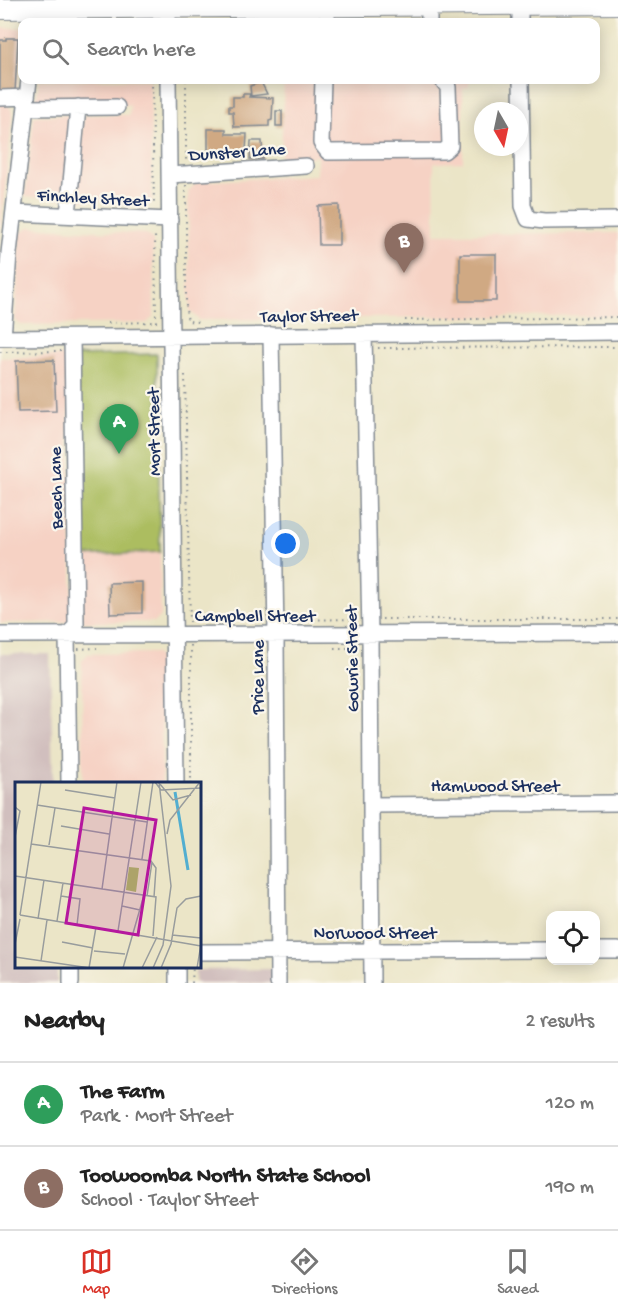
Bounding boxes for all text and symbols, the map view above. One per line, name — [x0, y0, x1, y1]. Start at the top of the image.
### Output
search box — [18, 18, 600, 84]
icon: search — [39, 35, 72, 68]
text: Search here — [87, 38, 195, 64]
north arrow — [474, 102, 528, 156]
street label: Dunster Lane — [187, 140, 287, 167]
street label: Finchley Street — [35, 186, 151, 213]
pin: B — [384, 224, 424, 273]
street label: Taylor Street — [259, 306, 360, 329]
street label: Mort Street — [144, 386, 167, 476]
pin: A — [100, 404, 138, 454]
street label: Beech Lane — [46, 446, 69, 530]
your location — [271, 529, 300, 558]
street label: Gowrie Street — [342, 604, 365, 712]
street label: Campbell Street — [195, 607, 317, 628]
street label: Price Lane — [249, 639, 270, 715]
street label: Hamwood Street — [431, 777, 561, 798]
inset map — [15, 782, 201, 968]
map controls — [546, 911, 600, 965]
button: locate — [546, 911, 600, 965]
street label: Norwood Street — [314, 924, 438, 945]
text: Nearby — [24, 1007, 105, 1038]
text: 2 results — [525, 1011, 594, 1034]
text: The Farm — [81, 1080, 165, 1106]
text: A — [38, 1093, 49, 1116]
text: 120 m — [546, 1093, 594, 1116]
text: Park · Mort Street — [81, 1106, 232, 1129]
text: Toowoomba North State School — [81, 1164, 371, 1190]
text: B — [38, 1177, 49, 1200]
text: 190 m — [546, 1177, 594, 1200]
text: School · Taylor Street — [81, 1190, 257, 1213]
tab: Map — [80, 1245, 113, 1300]
tab: Directions — [272, 1245, 338, 1300]
tab: Saved — [497, 1245, 538, 1300]

